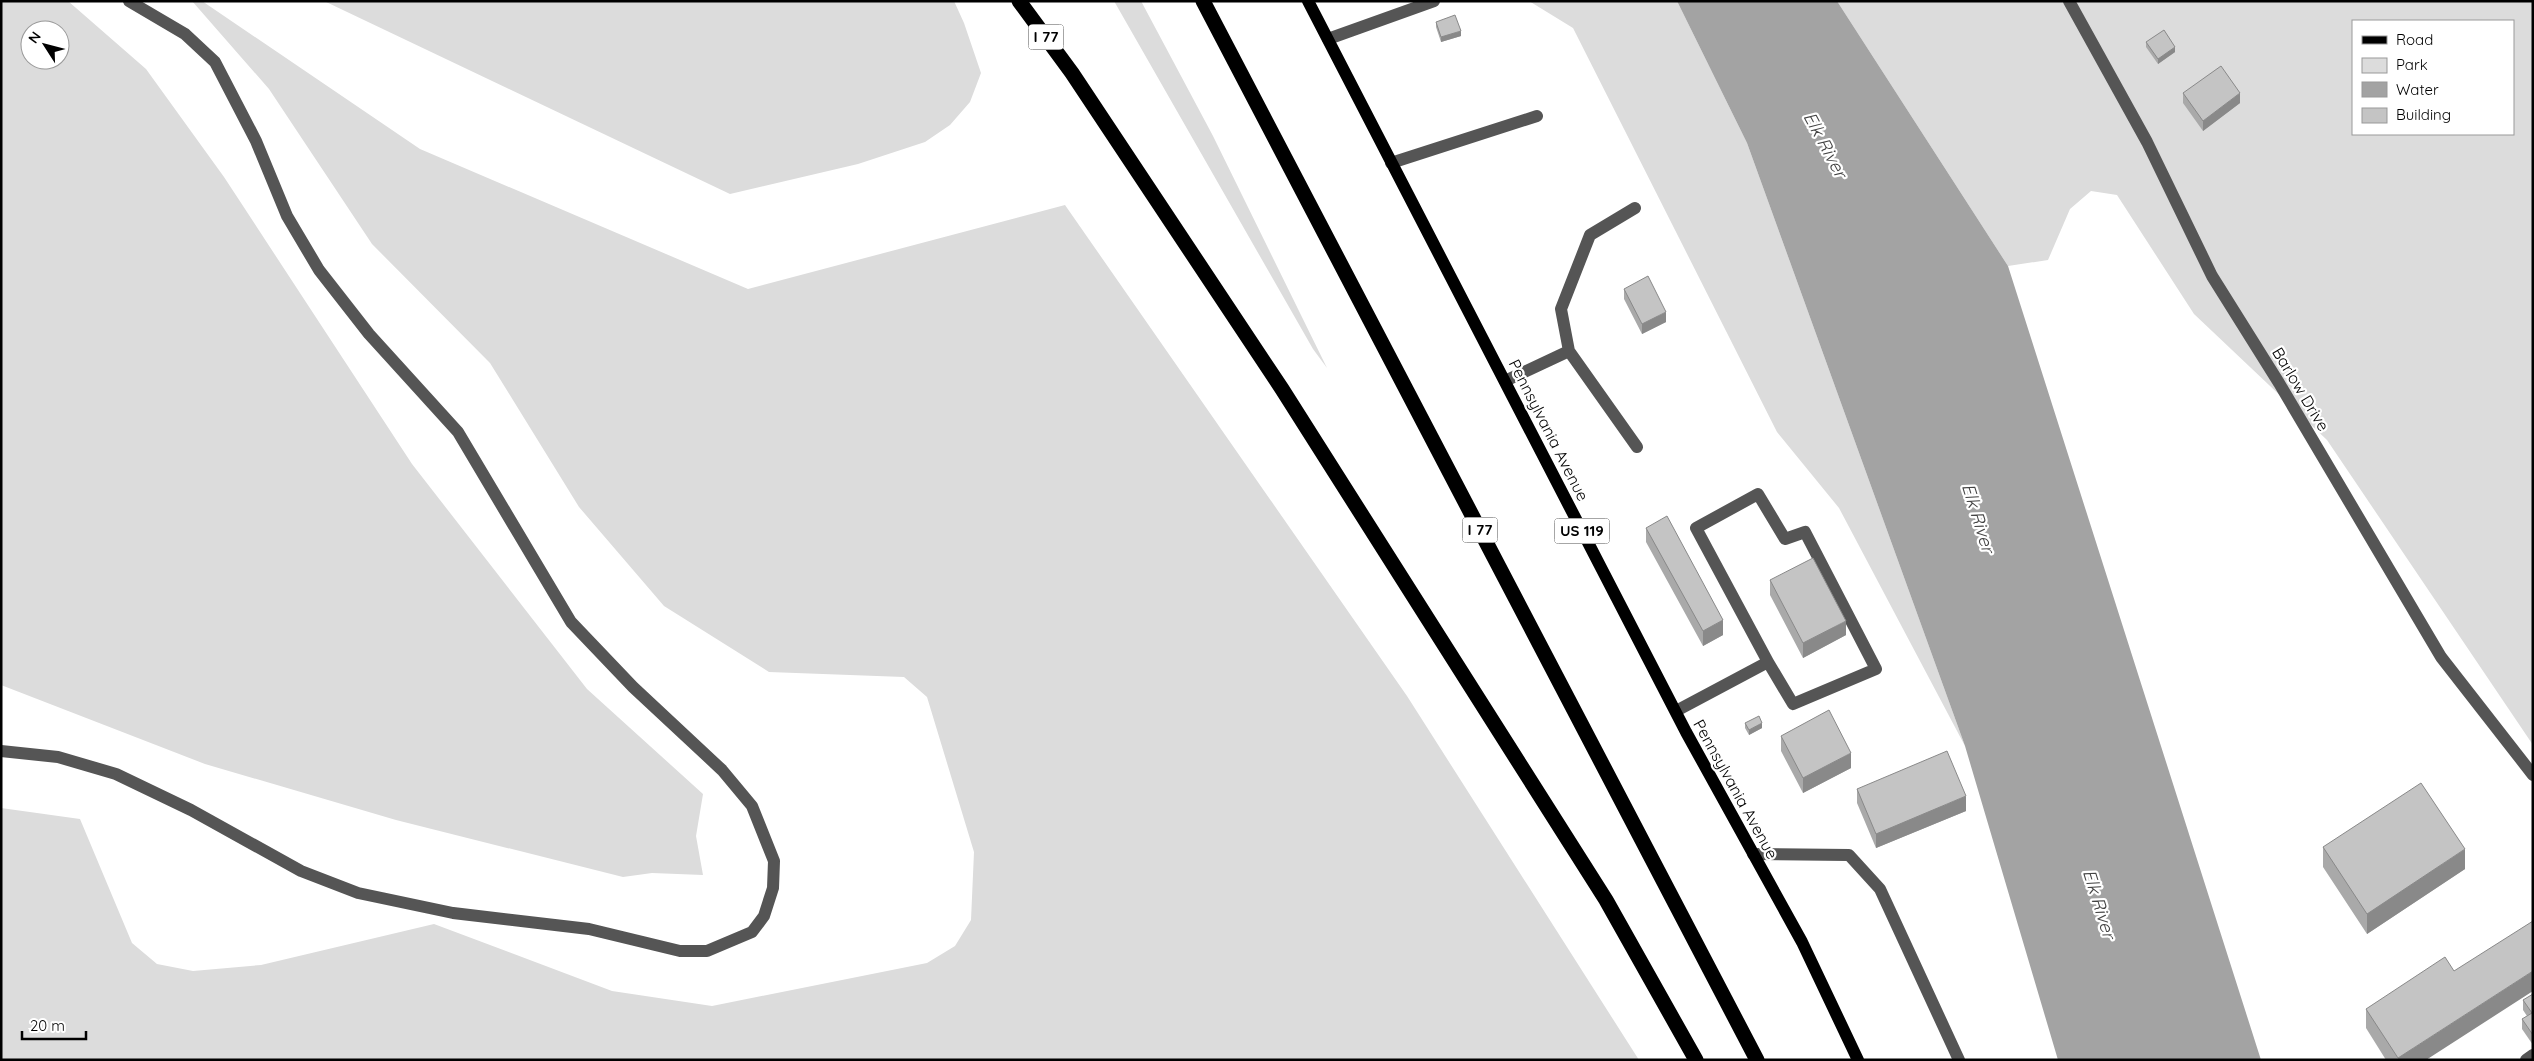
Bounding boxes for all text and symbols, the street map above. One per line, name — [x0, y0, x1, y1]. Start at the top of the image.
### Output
north arrow — [20, 20, 70, 70]
legend — [2352, 20, 2514, 135]
road number: I 77 — [1028, 24, 1064, 50]
text: N — [24, 28, 45, 47]
text: Road — [2396, 30, 2433, 49]
text: Park — [2396, 55, 2428, 74]
text: Water — [2396, 80, 2439, 99]
text: Building — [2396, 105, 2451, 124]
water label: Elk River — [1799, 108, 1853, 183]
street label: Barlow Drive — [2268, 343, 2334, 435]
street label: Pennsylvania Avenue — [1505, 356, 1593, 504]
water label: Elk River — [1957, 480, 2001, 557]
road number: I 77 — [1462, 518, 1498, 542]
road number: US 119 — [1554, 518, 1610, 544]
street label: Pennsylvania Avenue — [1689, 716, 1783, 862]
water label: Elk River — [2078, 866, 2122, 943]
scale bar — [22, 1008, 86, 1040]
text: 20 m — [30, 1016, 65, 1035]

